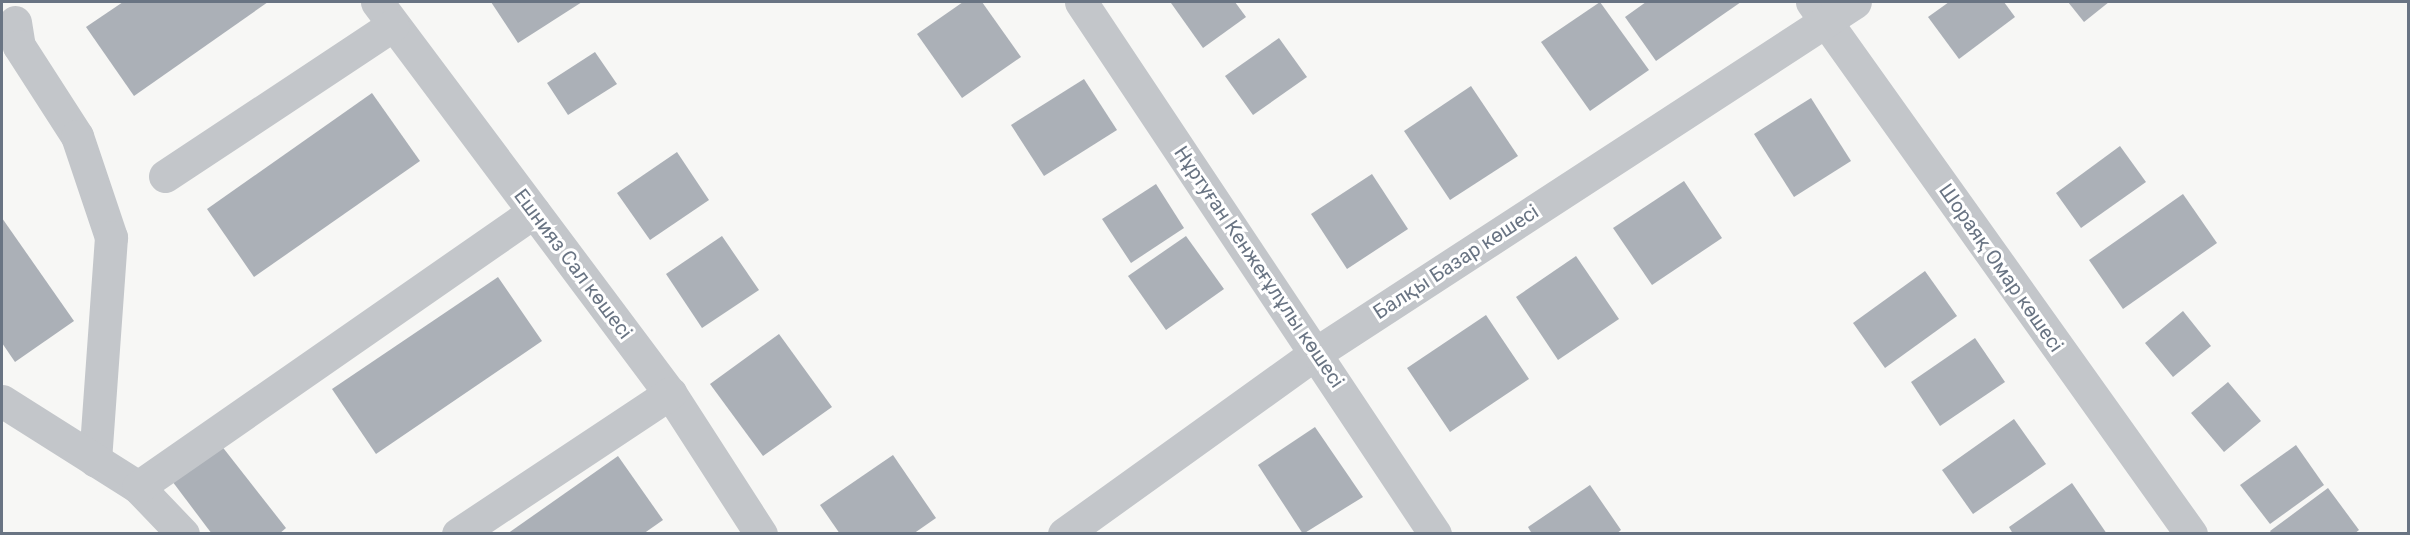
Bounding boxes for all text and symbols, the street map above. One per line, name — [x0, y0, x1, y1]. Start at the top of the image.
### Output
street label: Нұртуған Кенжеғұлұлы көшесі — [1169, 142, 1349, 392]
street label: Шораяқ Омар көшесі — [1934, 179, 2068, 357]
street label: Ешнияз Сал көшесі — [509, 184, 637, 344]
street label: Балқы Базар көшесі — [1369, 200, 1543, 324]

